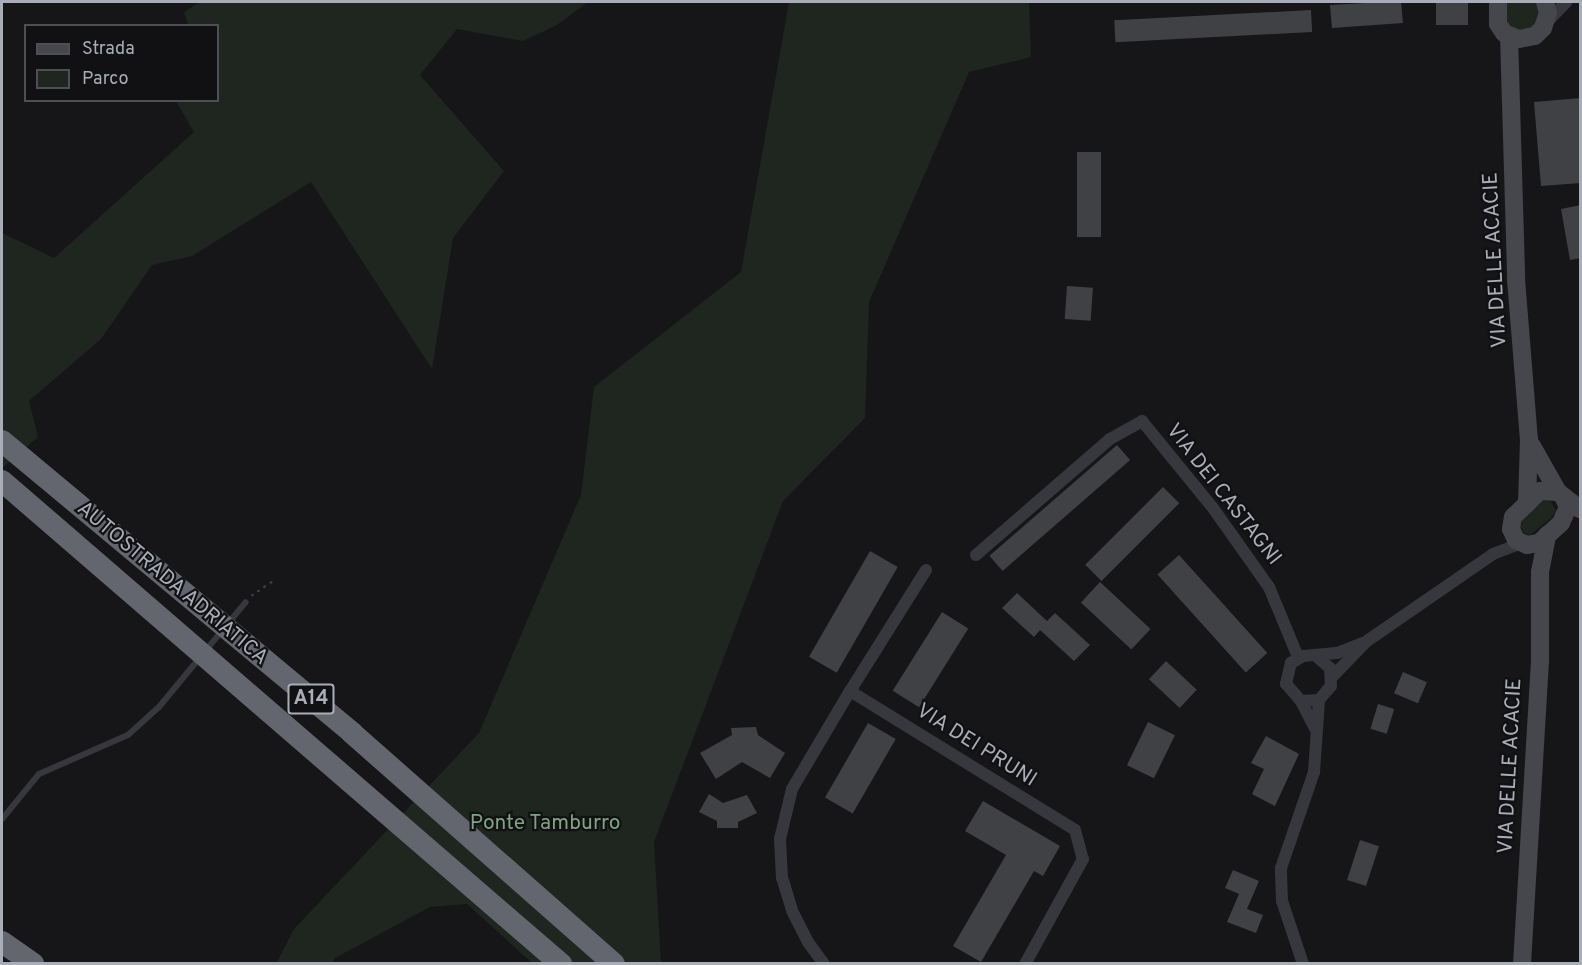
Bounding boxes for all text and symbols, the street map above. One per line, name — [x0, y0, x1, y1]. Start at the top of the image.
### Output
legend — [24, 24, 219, 102]
text: Strada — [82, 38, 135, 61]
text: Parco — [82, 68, 128, 91]
street label: VIA DELLE ACACIE — [1479, 171, 1513, 349]
street label: VIA DEI CASTAGNI — [1160, 419, 1286, 571]
street label: AUTOSTRADA ADRIATICA — [71, 496, 273, 672]
street label: VIA DELLE ACACIE — [1494, 677, 1528, 855]
road number: A14 — [287, 682, 335, 716]
street label: VIA DEI PRUNI — [911, 699, 1041, 793]
park label: Ponte Tamburro — [469, 811, 621, 837]

